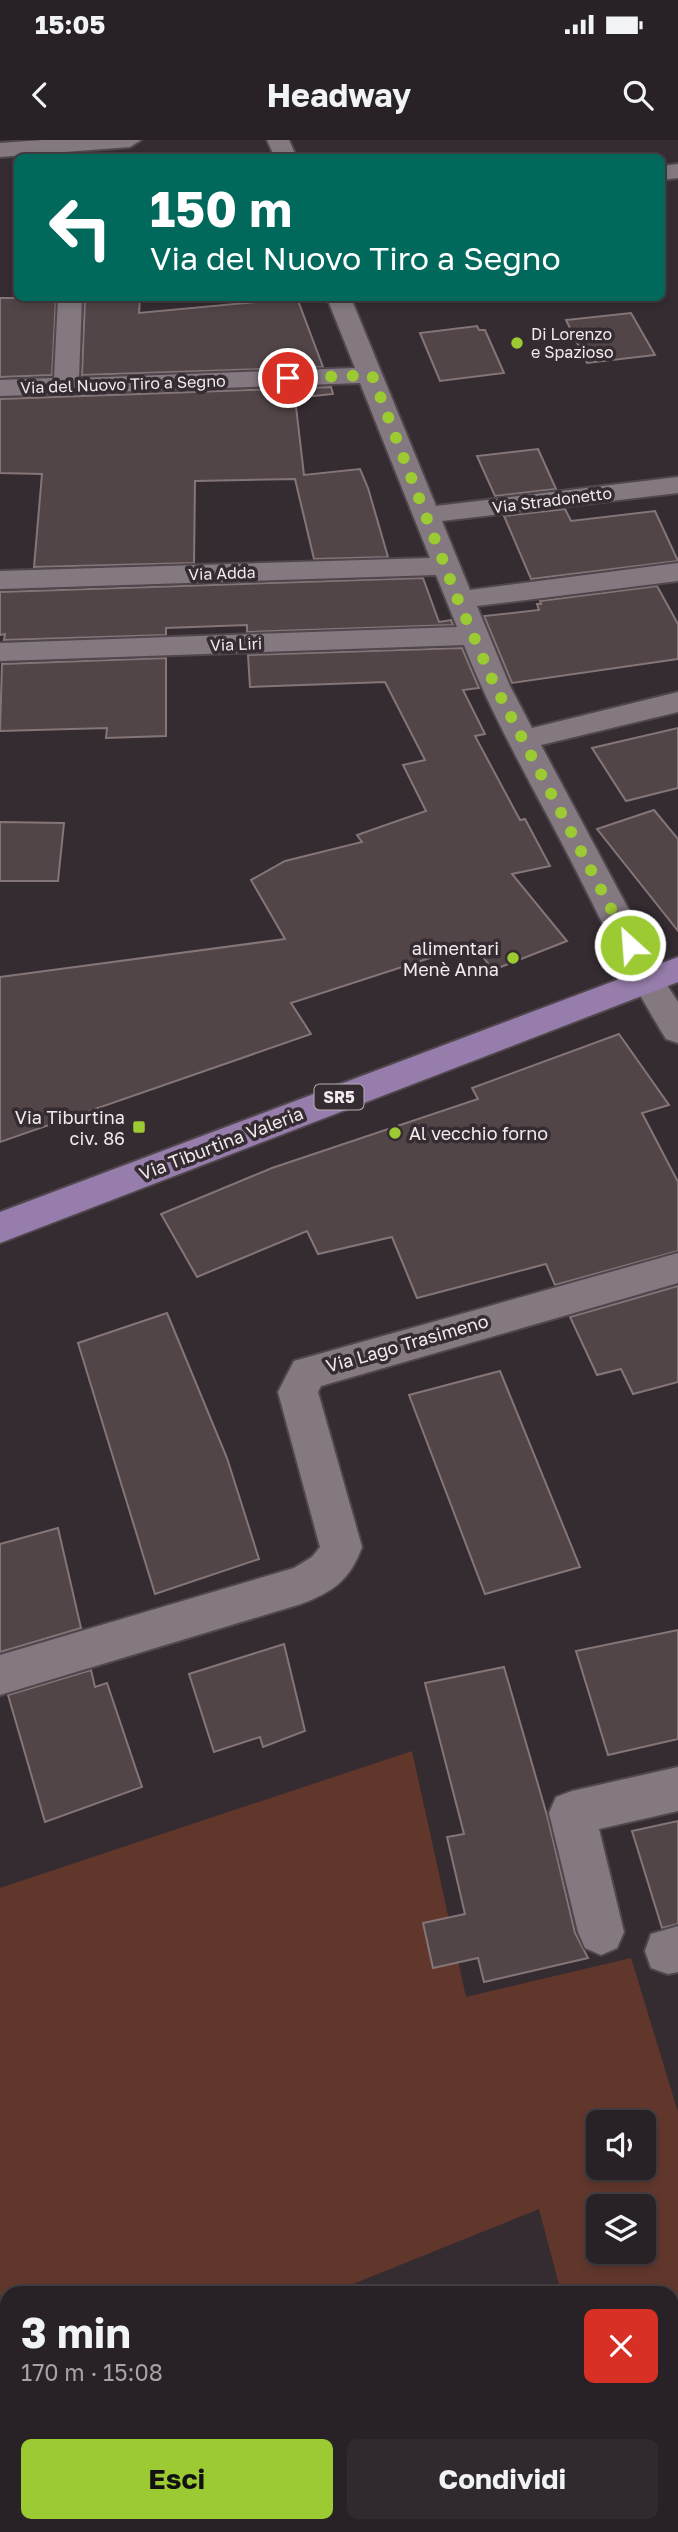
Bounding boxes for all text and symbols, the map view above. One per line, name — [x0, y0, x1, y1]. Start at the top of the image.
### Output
text: 15:05 — [35, 9, 105, 40]
icon: back — [21, 76, 59, 114]
text: Headway — [267, 76, 411, 114]
icon: search — [619, 76, 657, 114]
text: 150 m — [150, 179, 292, 238]
icon: left — [35, 182, 126, 273]
text: Via del Nuovo Tiro a Segno — [150, 239, 561, 277]
place label: Di Lorenzo e Spazioso — [531, 324, 614, 362]
marker: Di Lorenzo e Spazioso — [509, 335, 525, 351]
pin — [258, 348, 318, 408]
icon: arrive — [269, 359, 307, 397]
street label: Via del Nuovo Tiro a Segno — [20, 370, 226, 398]
street label: Via Stradonetto — [491, 483, 613, 517]
street label: Via Adda — [188, 562, 256, 584]
street label: Via Liri — [210, 633, 262, 655]
position arrow — [593, 908, 667, 982]
place label: alimentari Menè Anna — [403, 937, 499, 980]
marker: alimentari Menè Anna — [505, 950, 521, 966]
road number: SR5 — [314, 1085, 364, 1110]
street label: Via Tiburtina Valeria — [136, 1102, 306, 1184]
place label: Via Tiburtina civ. 86 — [15, 1106, 125, 1149]
marker: Via Tiburtina civ. 86 — [131, 1119, 147, 1135]
place label: Al vecchio forno — [409, 1122, 548, 1144]
marker: Al vecchio forno — [387, 1125, 403, 1141]
street label: Via Lago Trasimeno — [323, 1309, 491, 1377]
map controls — [586, 2110, 656, 2264]
button: sound — [586, 2110, 656, 2180]
button: layers — [586, 2194, 656, 2264]
text: 3 min — [21, 2307, 131, 2357]
button: close — [584, 2309, 658, 2383]
text: 170 m · 15:08 — [21, 2358, 163, 2386]
button: Esci — [21, 2439, 333, 2519]
button: Condividi — [347, 2439, 658, 2519]

